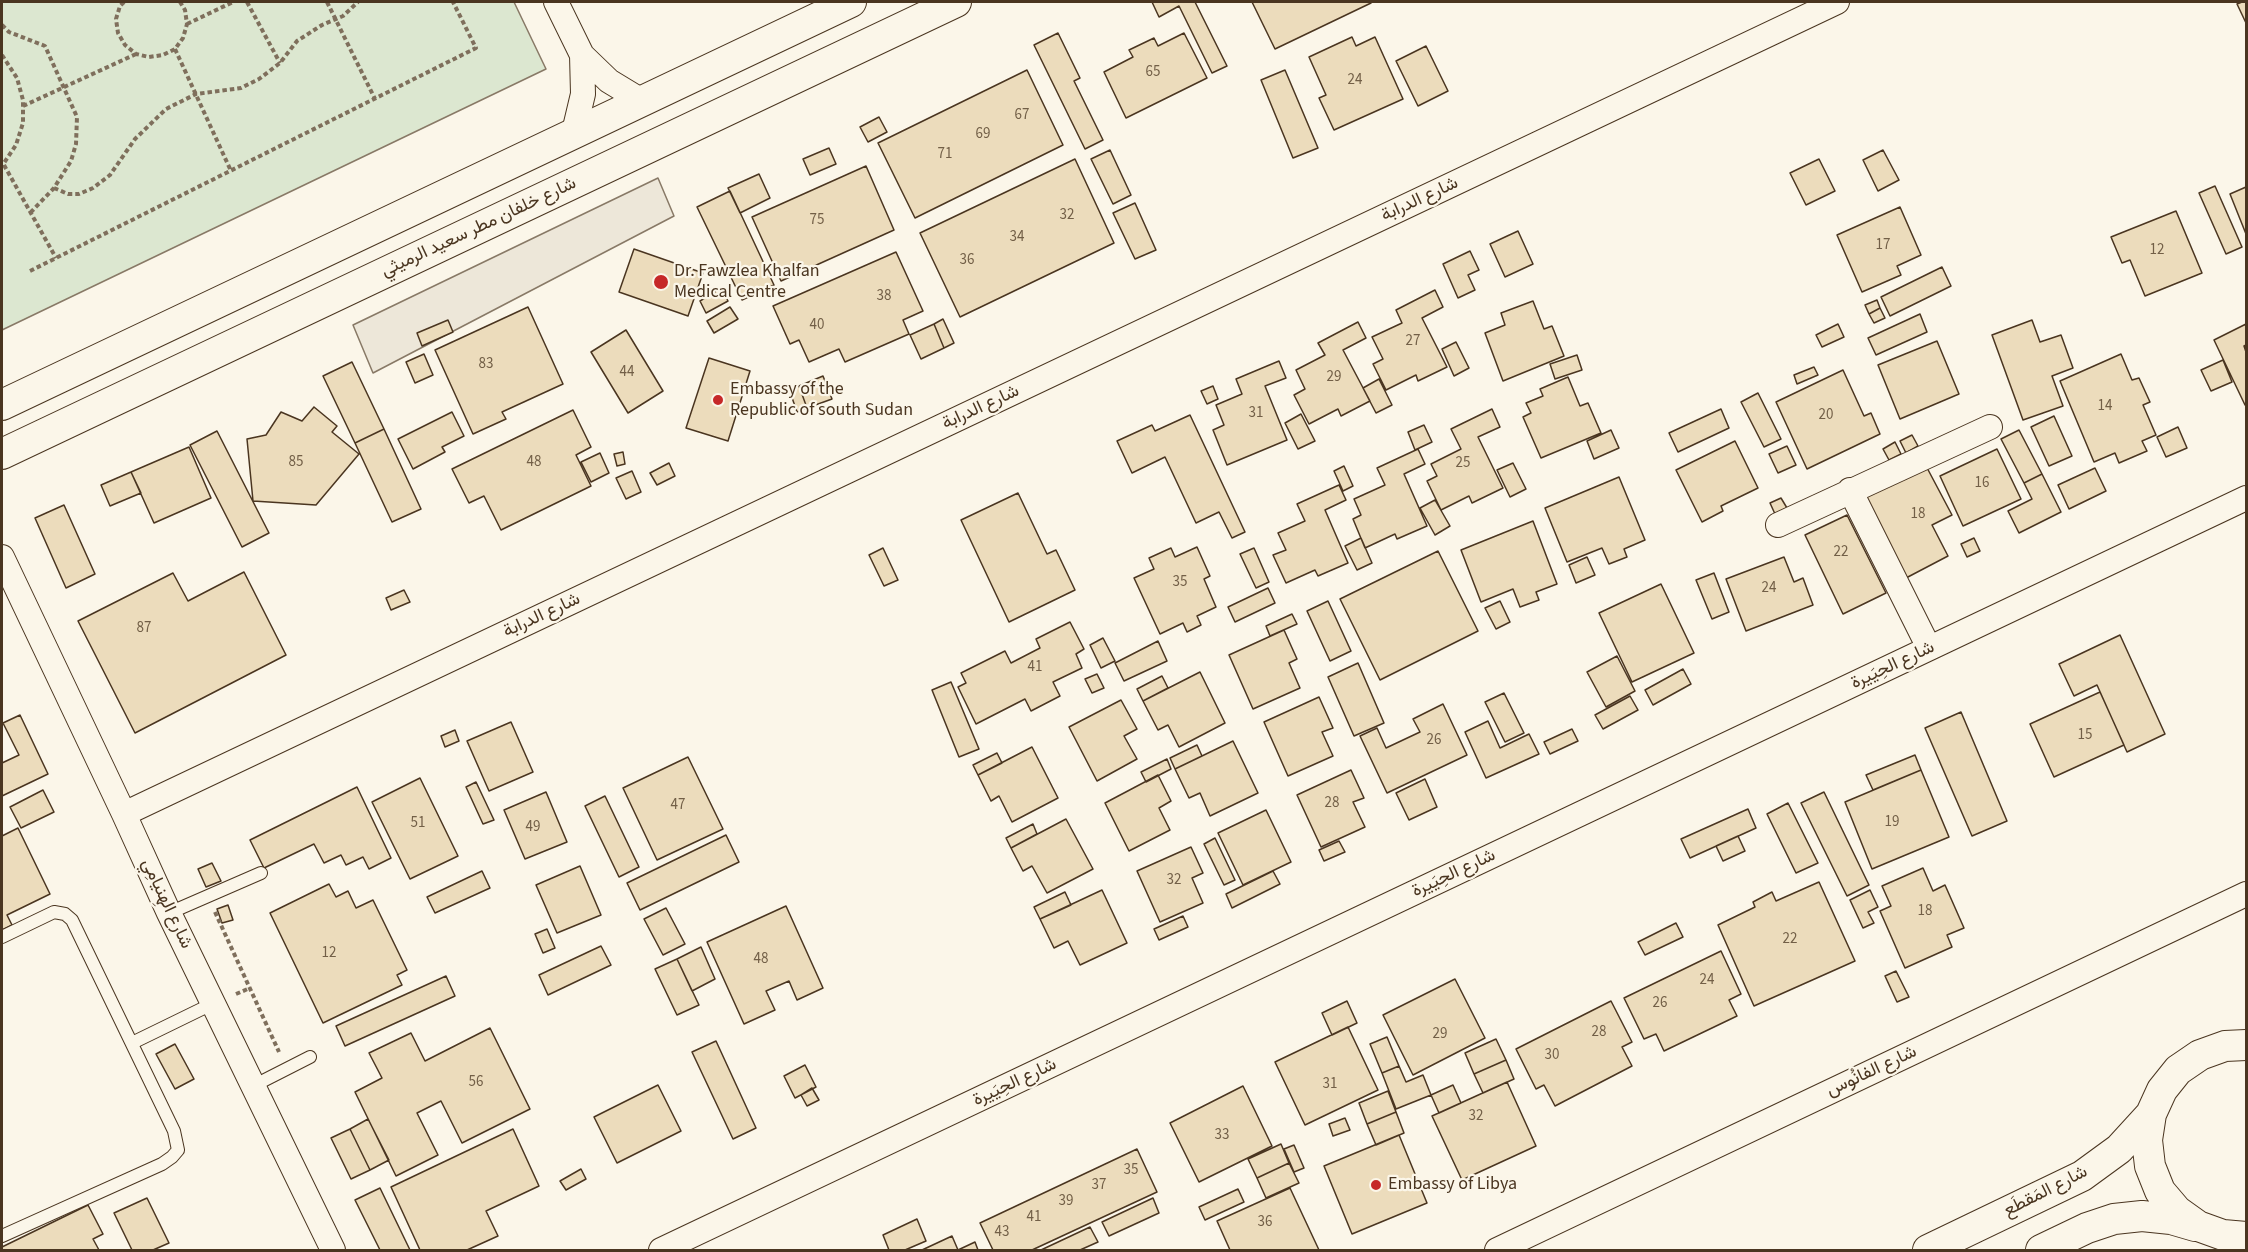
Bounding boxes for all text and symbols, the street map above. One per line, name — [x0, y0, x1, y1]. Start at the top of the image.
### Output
house number: 65 — [1146, 64, 1160, 82]
house number: 24 — [1348, 72, 1362, 90]
house number: 67 — [1015, 107, 1029, 125]
house number: 69 — [976, 126, 990, 144]
house number: 71 — [938, 146, 952, 164]
street label: شارع خلفان مطر سعيد الرميثي — [378, 173, 580, 283]
street label: شارع الدرابة — [1378, 173, 1462, 227]
house number: 32 — [1060, 207, 1074, 225]
house number: 75 — [810, 212, 824, 230]
house number: 34 — [1010, 229, 1024, 247]
house number: 17 — [1876, 237, 1890, 255]
house number: 12 — [2150, 242, 2164, 260]
house number: 36 — [960, 252, 974, 270]
place label: Dr. Fawzlea Khalfan Medical Centre — [674, 261, 820, 304]
marker: Dr. Fawzlea Khalfan Medical Centre — [652, 273, 670, 291]
house number: 38 — [877, 288, 891, 306]
house number: 40 — [810, 317, 824, 335]
house number: 27 — [1406, 333, 1420, 351]
house number: 83 — [479, 356, 493, 374]
house number: 44 — [620, 364, 634, 382]
house number: 29 — [1327, 369, 1341, 387]
place label: Embassy of the Republic of south Sudan — [730, 379, 913, 422]
street label: شارع الدرابة — [939, 381, 1023, 435]
marker: Embassy of the Republic of south Sudan — [711, 393, 725, 407]
house number: 14 — [2098, 398, 2112, 416]
house number: 31 — [1249, 405, 1263, 423]
house number: 20 — [1819, 407, 1833, 425]
house number: 85 — [289, 454, 303, 472]
house number: 48 — [527, 454, 541, 472]
house number: 25 — [1456, 455, 1470, 473]
house number: 16 — [1975, 475, 1989, 493]
house number: 18 — [1911, 506, 1925, 524]
house number: 22 — [1834, 544, 1848, 562]
house number: 35 — [1173, 574, 1187, 592]
house number: 24 — [1762, 580, 1776, 598]
street label: شارع الدرابة — [500, 589, 584, 643]
house number: 87 — [137, 620, 151, 638]
street label: شارع الحِيَيرة — [1848, 637, 1938, 695]
house number: 41 — [1028, 659, 1042, 677]
house number: 15 — [2078, 727, 2092, 745]
house number: 26 — [1427, 732, 1441, 750]
house number: 28 — [1325, 795, 1339, 813]
house number: 47 — [671, 797, 685, 815]
house number: 19 — [1885, 814, 1899, 832]
house number: 51 — [411, 815, 425, 833]
house number: 49 — [526, 819, 540, 837]
street label: شارع الحِيَيرة — [1409, 845, 1499, 903]
street label: شارع الهِنيامِي — [136, 855, 196, 953]
house number: 32 — [1167, 872, 1181, 890]
house number: 18 — [1918, 903, 1932, 921]
house number: 22 — [1783, 931, 1797, 949]
house number: 12 — [322, 945, 336, 963]
house number: 48 — [754, 951, 768, 969]
house number: 24 — [1700, 972, 1714, 990]
house number: 26 — [1653, 995, 1667, 1013]
house number: 28 — [1592, 1024, 1606, 1042]
house number: 29 — [1433, 1026, 1447, 1044]
street label: شارع الفانُوس — [1823, 1042, 1921, 1102]
house number: 30 — [1545, 1047, 1559, 1065]
street label: شارع الحِيَيرة — [970, 1054, 1060, 1112]
house number: 56 — [469, 1074, 483, 1092]
house number: 31 — [1323, 1076, 1337, 1094]
house number: 32 — [1469, 1108, 1483, 1126]
house number: 33 — [1215, 1127, 1229, 1145]
house number: 35 — [1124, 1162, 1138, 1180]
street label: شارع المَقطَع — [2000, 1162, 2092, 1222]
place label: Embassy of Libya — [1388, 1174, 1517, 1196]
house number: 37 — [1092, 1177, 1106, 1195]
marker: Embassy of Libya — [1369, 1178, 1383, 1192]
house number: 39 — [1059, 1193, 1073, 1211]
house number: 41 — [1027, 1209, 1041, 1227]
house number: 36 — [1258, 1214, 1272, 1232]
house number: 43 — [995, 1224, 1009, 1242]

